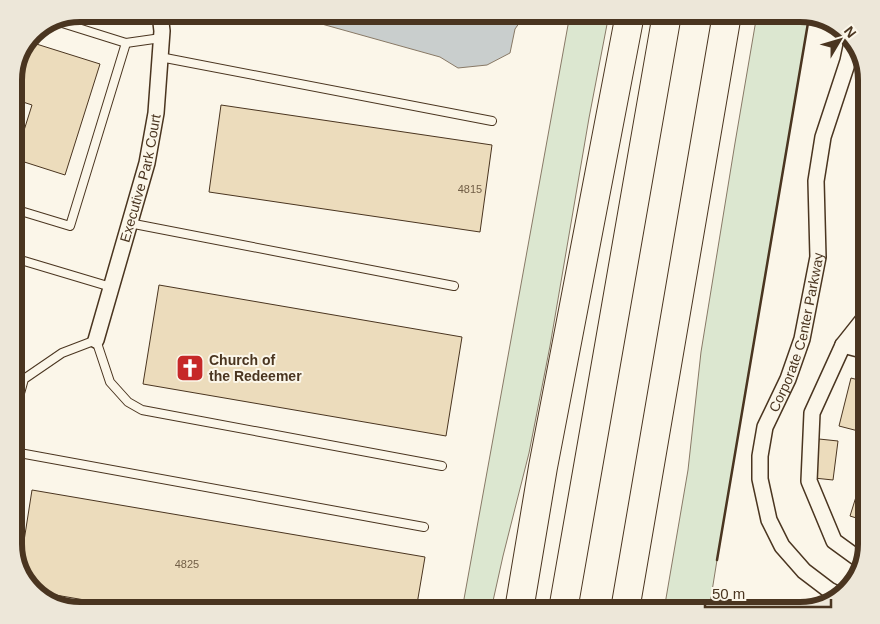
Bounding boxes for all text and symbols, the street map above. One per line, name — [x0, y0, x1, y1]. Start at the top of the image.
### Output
north arrow — [815, 15, 865, 65]
text: N — [841, 23, 860, 41]
street label: Executive Park Court — [117, 113, 164, 244]
house number: 4815 — [458, 183, 482, 195]
street label: Corporate Center Parkway — [765, 252, 826, 415]
place label: Church of the Redeemer — [209, 352, 302, 384]
church icon: Church of the Redeemer — [175, 353, 205, 383]
house number: 4825 — [175, 558, 199, 570]
scale bar — [705, 576, 831, 608]
text: 50 m — [712, 585, 745, 602]

